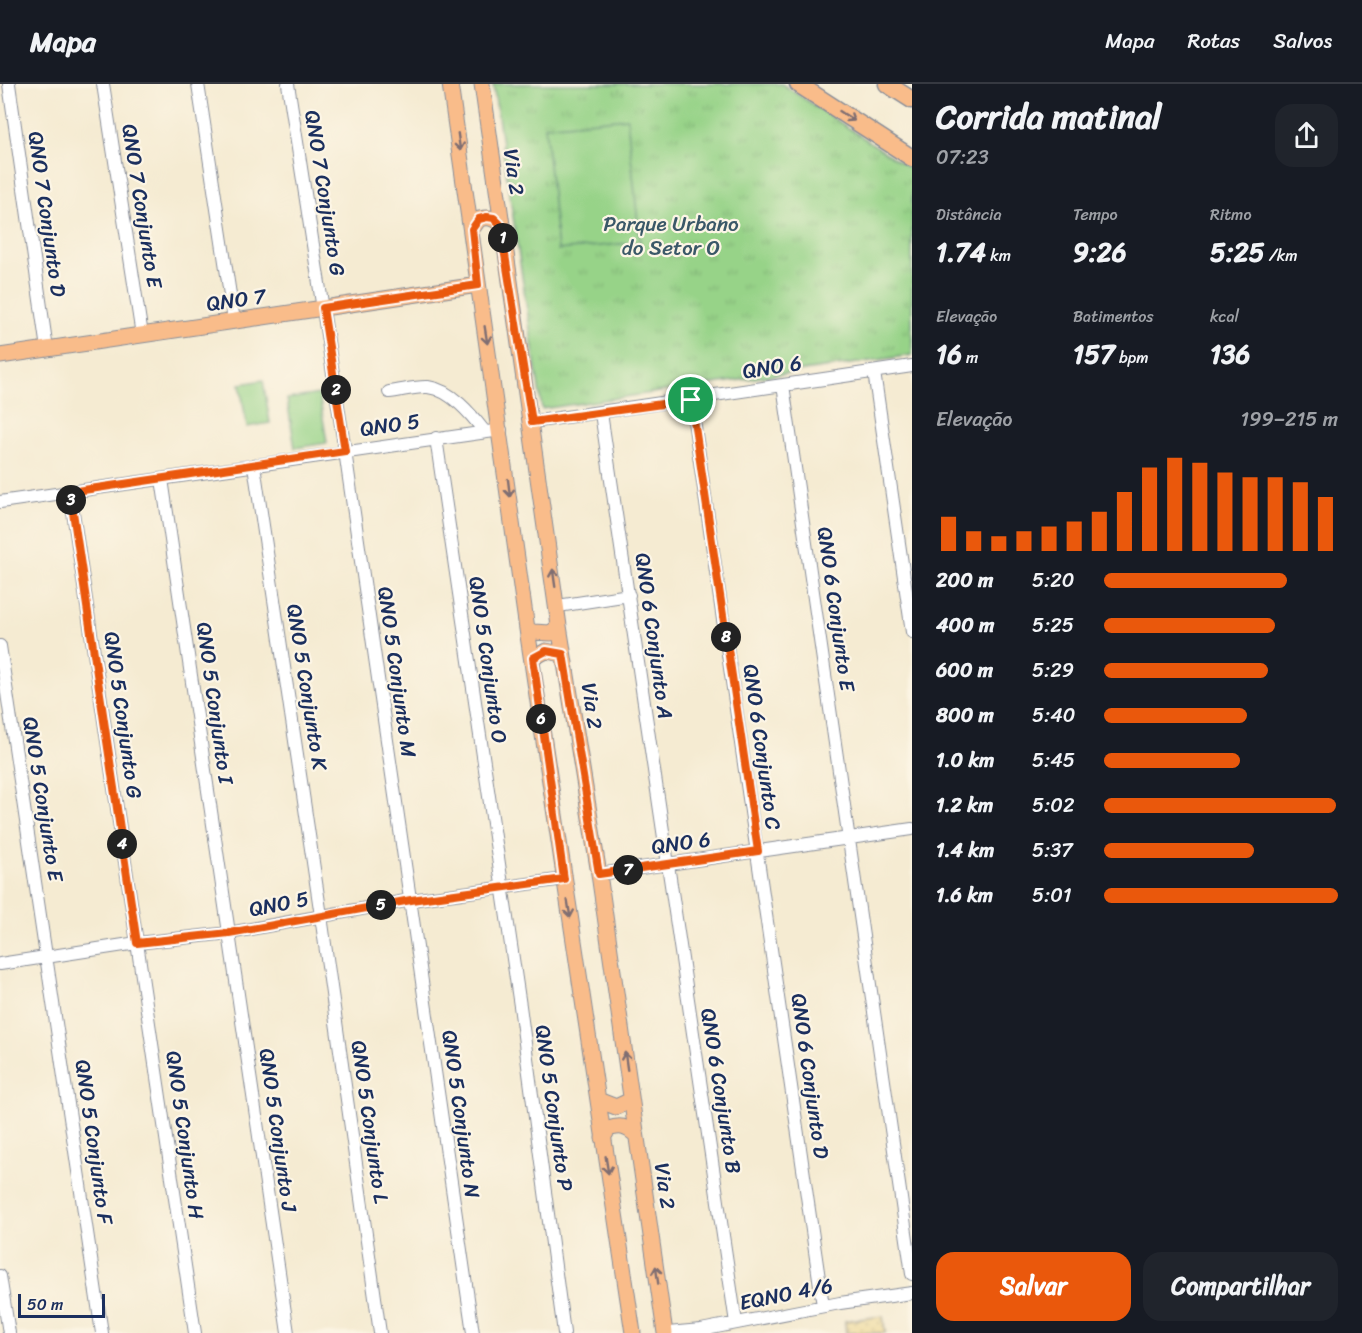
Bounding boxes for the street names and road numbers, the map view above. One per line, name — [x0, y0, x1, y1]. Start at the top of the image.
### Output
street label: QNO 7 Conjunto G — [293, 108, 357, 278]
street label: QNO 7 Conjunto E — [110, 121, 174, 292]
street label: QNO 7 Conjunto D — [17, 129, 77, 300]
street label: Via 2 — [492, 146, 536, 198]
street label: QNO 7 — [204, 277, 270, 323]
street label: QNO 6 — [740, 344, 804, 390]
street label: QNO 5 — [358, 402, 423, 448]
street label: QNO 6 Conjunto E — [806, 524, 867, 695]
street label: QNO 6 Conjunto A — [624, 550, 684, 722]
street label: QNO 5 Conjunto O — [457, 574, 519, 746]
street label: QNO 5 Conjunto M — [366, 584, 428, 760]
street label: QNO 5 Conjunto K — [275, 601, 339, 774]
street label: QNO 5 Conjunto I — [185, 620, 245, 788]
street label: QNO 5 Conjunto G — [93, 629, 153, 801]
street label: QNO 6 Conjunto C — [732, 662, 792, 832]
street label: Via 2 — [570, 680, 614, 732]
street label: QNO 5 Conjunto E — [11, 714, 75, 885]
street label: QNO 6 — [649, 820, 713, 866]
street label: QNO 5 — [246, 880, 312, 928]
street label: QNO 6 Conjunto D — [780, 991, 840, 1161]
street label: QNO 6 Conjunto B — [689, 1005, 753, 1177]
street label: QNO 5 Conjunto P — [524, 1022, 585, 1194]
street label: QNO 5 Conjunto N — [430, 1028, 492, 1201]
street label: QNO 5 Conjunto L — [340, 1038, 400, 1206]
street label: QNO 5 Conjunto J — [248, 1046, 308, 1215]
street label: QNO 5 Conjunto H — [154, 1048, 216, 1222]
street label: QNO 5 Conjunto F — [64, 1057, 125, 1228]
street label: Via 2 — [643, 1160, 687, 1212]
street label: EQNO 4/6 — [736, 1266, 836, 1322]

